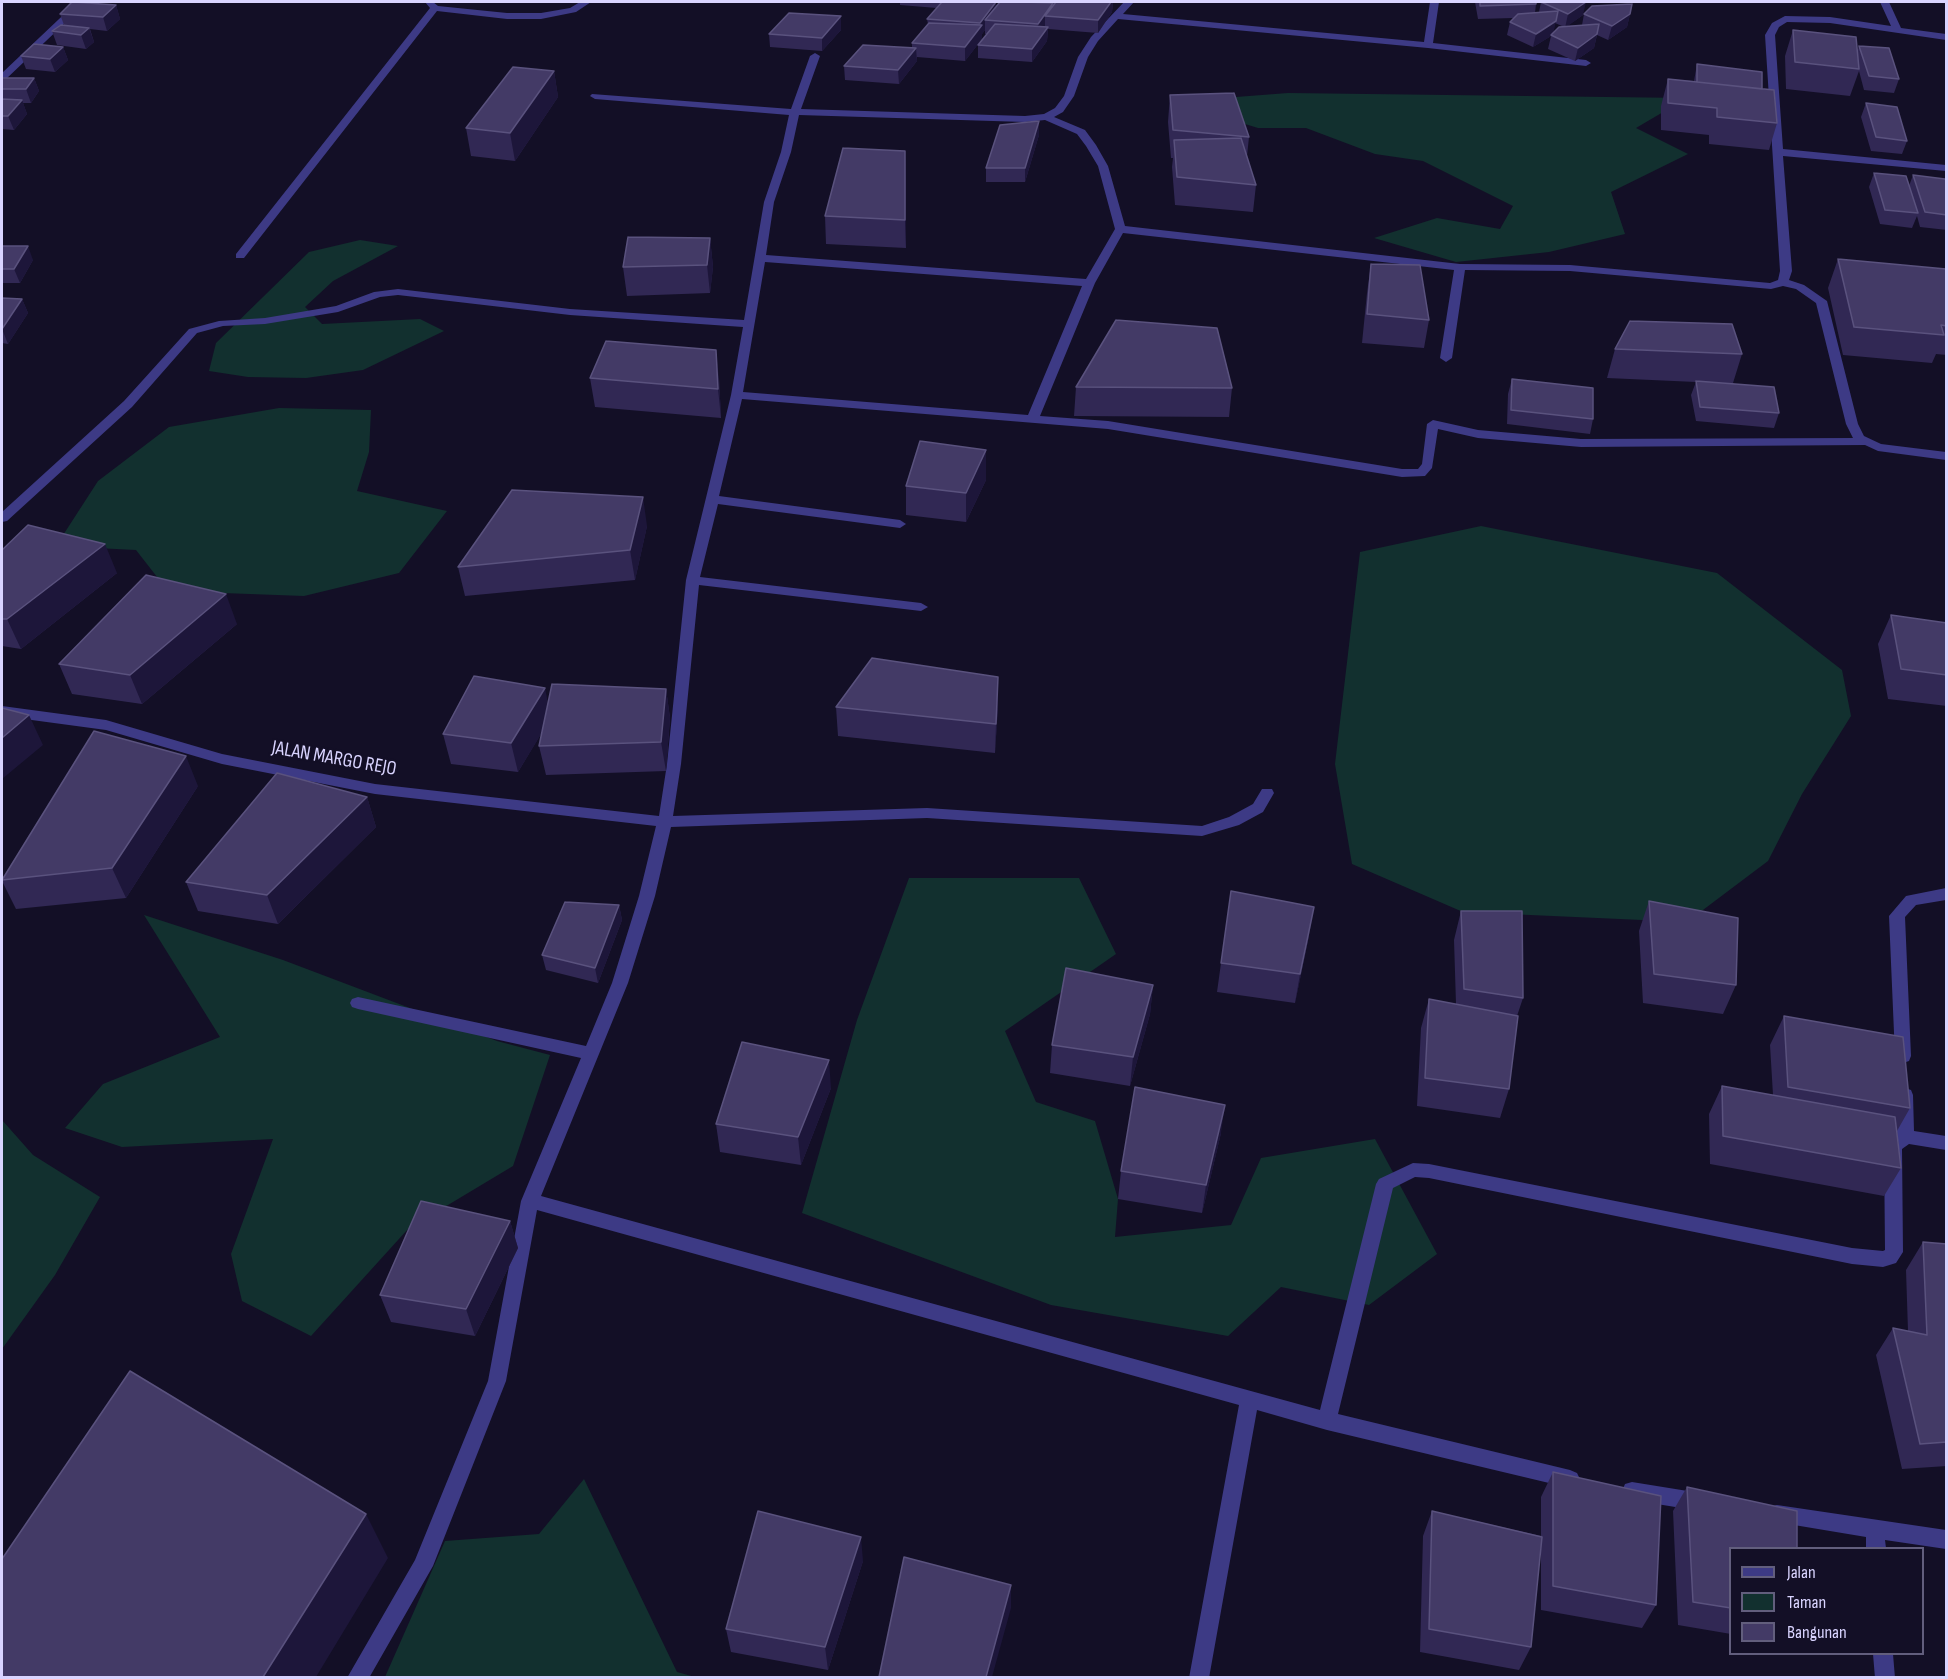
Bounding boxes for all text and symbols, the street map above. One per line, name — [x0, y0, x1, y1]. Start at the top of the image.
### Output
street label: JALAN MARGO REJO — [270, 736, 398, 782]
legend — [1729, 1547, 1924, 1655]
text: Jalan — [1787, 1562, 1816, 1583]
text: Taman — [1787, 1592, 1826, 1613]
text: Bangunan — [1787, 1622, 1847, 1643]

